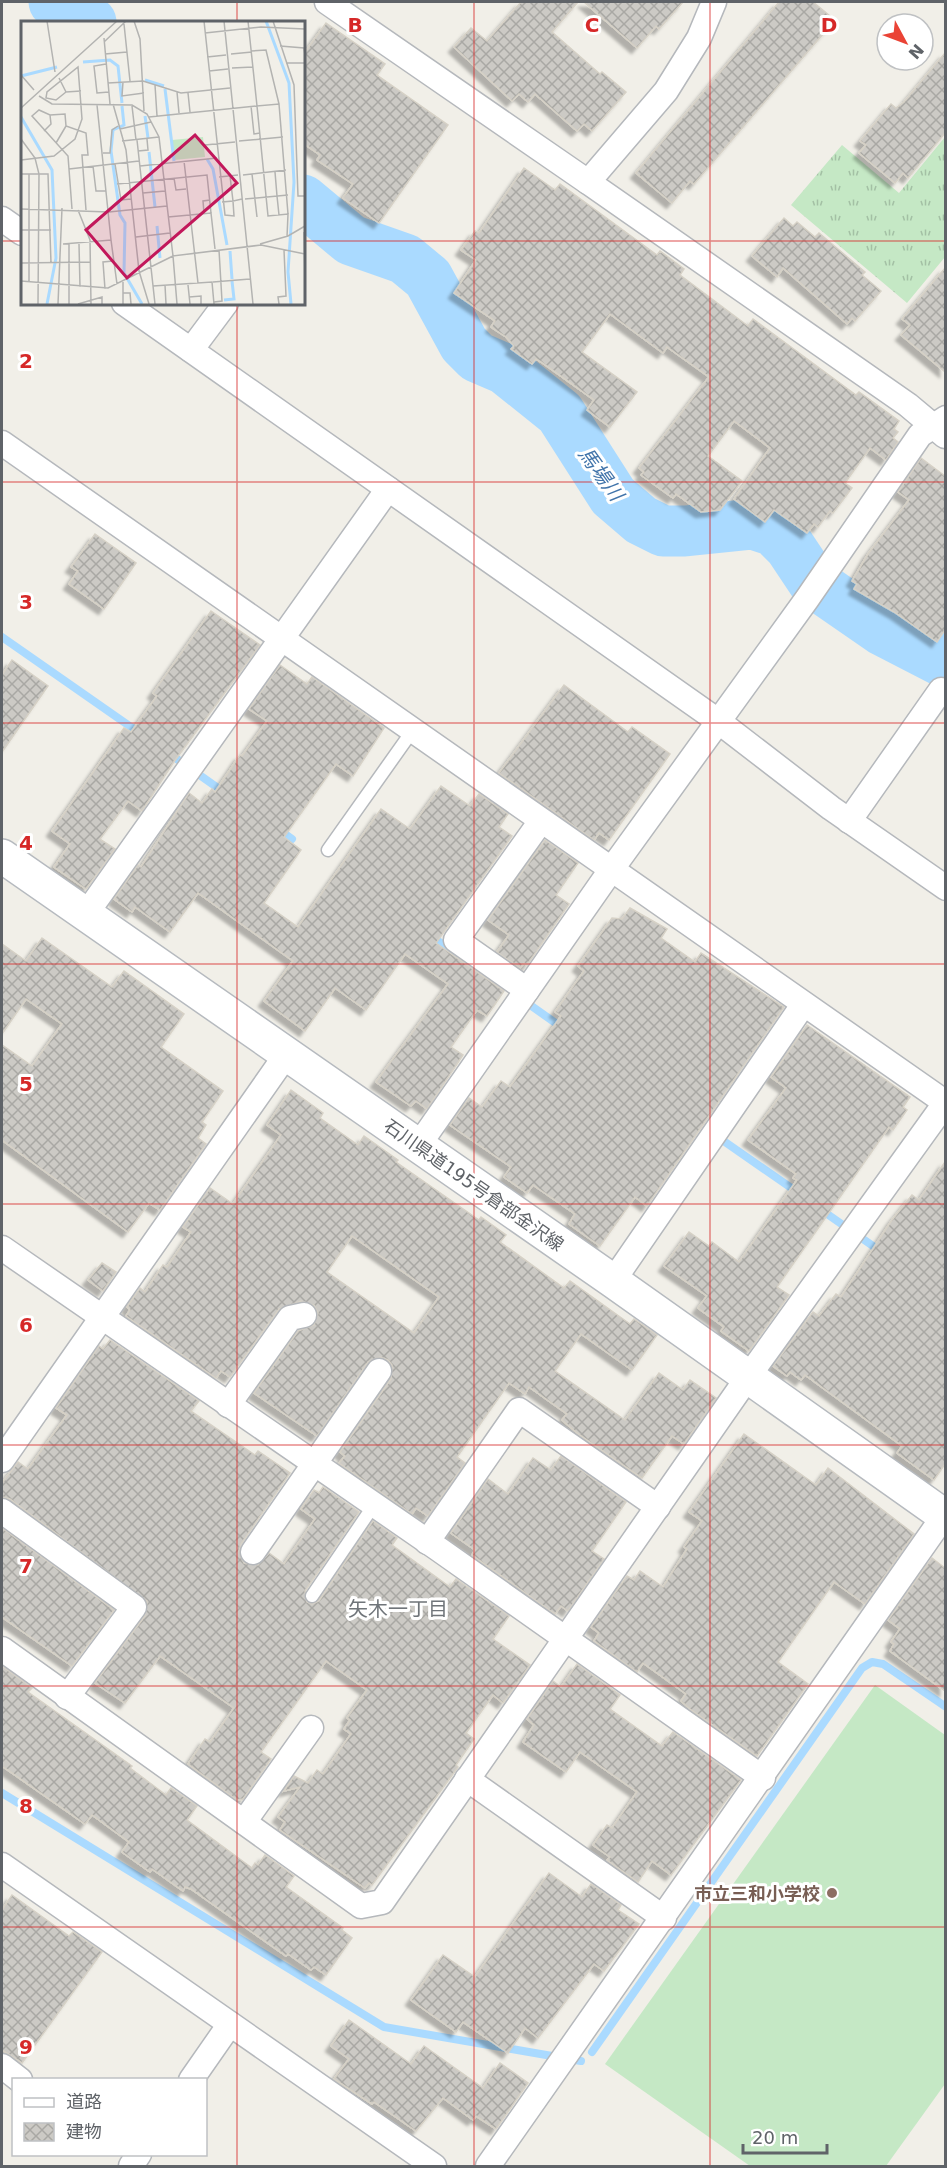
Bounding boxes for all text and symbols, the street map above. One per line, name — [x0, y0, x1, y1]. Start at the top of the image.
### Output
north arrow — [875, 12, 935, 72]
text: B — [347, 13, 363, 37]
text: C — [585, 13, 599, 37]
text: D — [821, 13, 837, 37]
inset map — [21, 21, 304, 304]
text: N — [904, 40, 928, 63]
text: 2 — [19, 349, 33, 373]
water label: 馬場川 — [574, 443, 630, 507]
text: 3 — [19, 590, 33, 614]
text: 4 — [19, 831, 33, 855]
text: 5 — [19, 1072, 33, 1096]
street label: 石川県道195号倉部金沢線 — [380, 1115, 568, 1255]
text: 6 — [19, 1313, 33, 1337]
text: 7 — [19, 1554, 33, 1578]
district label: 矢木一丁目 — [348, 1597, 448, 1621]
text: 8 — [19, 1794, 33, 1818]
place label: 市立三和小学校 — [694, 1883, 820, 1904]
marker: 市立三和小学校 — [825, 1886, 839, 1900]
text: 9 — [19, 2035, 33, 2059]
legend — [12, 2078, 207, 2156]
text: 道路 — [66, 2091, 102, 2112]
scale bar — [743, 2117, 827, 2155]
text: 建物 — [66, 2121, 102, 2142]
text: 20 m — [752, 2127, 798, 2148]

